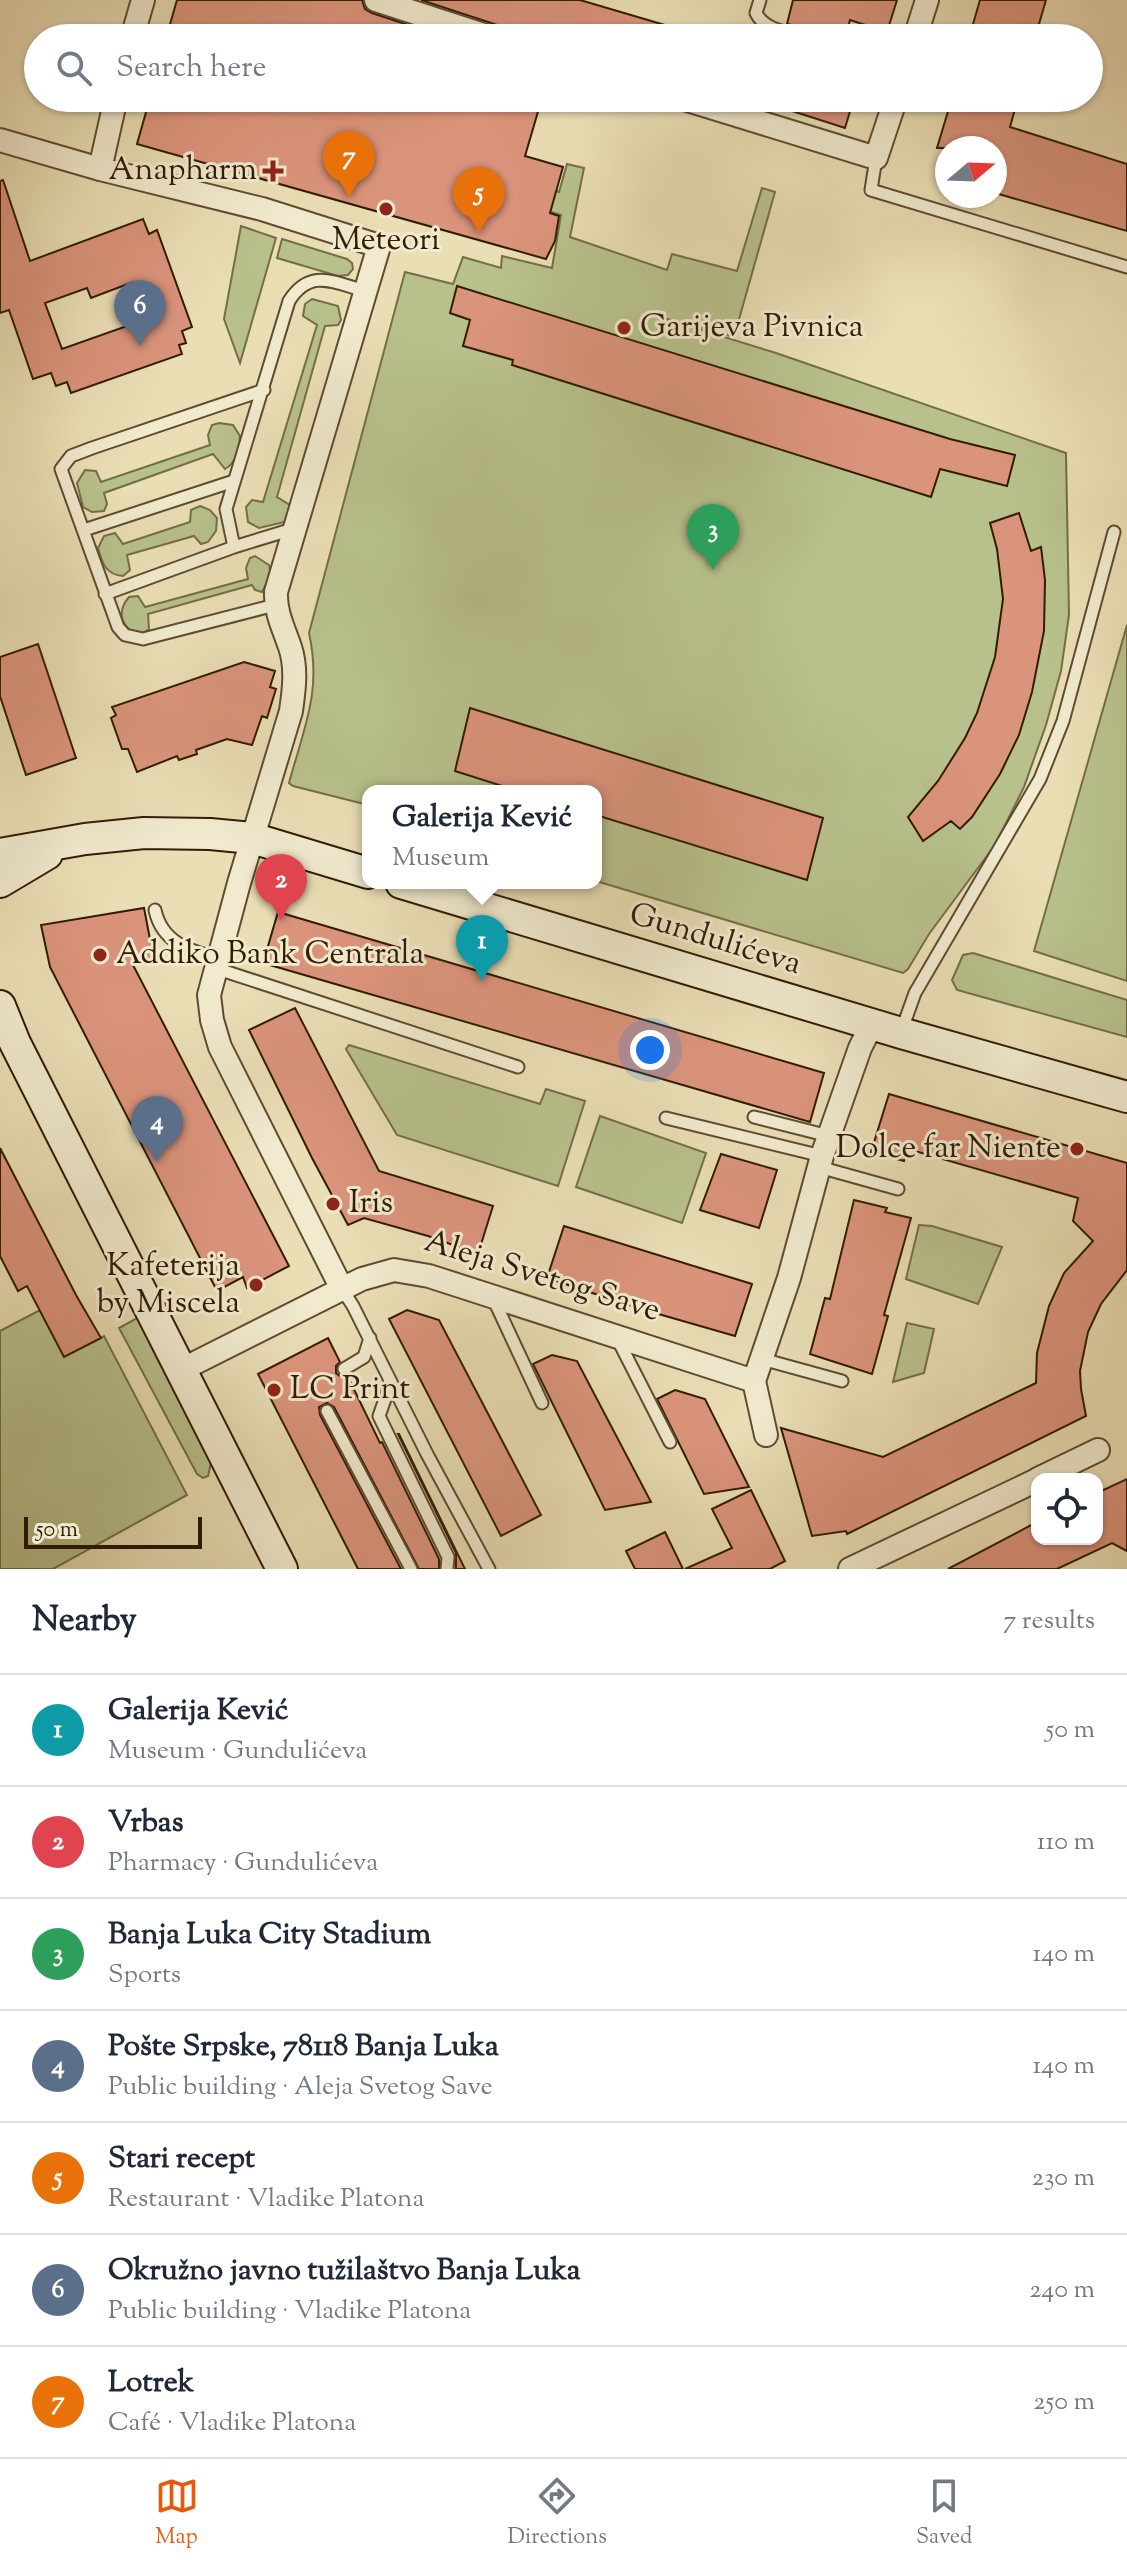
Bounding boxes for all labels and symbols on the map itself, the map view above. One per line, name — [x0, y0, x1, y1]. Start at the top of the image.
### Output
pin: 7 — [323, 131, 375, 197]
north arrow — [935, 136, 1007, 208]
place label: Anapharm — [109, 148, 257, 194]
marker: Anapharm — [264, 162, 282, 180]
pin: 5 — [453, 167, 505, 233]
marker: Meteori — [377, 200, 395, 218]
place label: Meteori — [332, 218, 440, 264]
pin: 6 — [114, 280, 166, 346]
place label: Garijeva Pivnica — [640, 305, 864, 351]
marker: Garijeva Pivnica — [615, 319, 633, 337]
pin: 3 — [687, 504, 739, 570]
pin: 2 — [255, 854, 307, 920]
street label: Gundulićeva — [623, 892, 807, 988]
pin: 1 — [456, 915, 508, 981]
place label: Addiko Bank Centrala — [116, 932, 425, 978]
marker: Addiko Bank Centrala — [91, 946, 109, 964]
your location — [630, 1030, 670, 1070]
pin: 4 — [131, 1096, 183, 1162]
place label: Dolce far Niente — [836, 1126, 1061, 1172]
marker: Dolce far Niente — [1068, 1140, 1086, 1158]
place label: Iris — [349, 1181, 393, 1227]
marker: Iris — [324, 1195, 342, 1213]
street label: Aleja Svetog Save — [418, 1219, 666, 1335]
place label: Kafeterija by Miscela — [97, 1244, 240, 1327]
marker: Kafeterija by Miscela — [247, 1276, 265, 1294]
place label: LC Print — [290, 1367, 410, 1413]
marker: LC Print — [265, 1381, 283, 1399]
scale bar — [24, 1513, 202, 1549]

